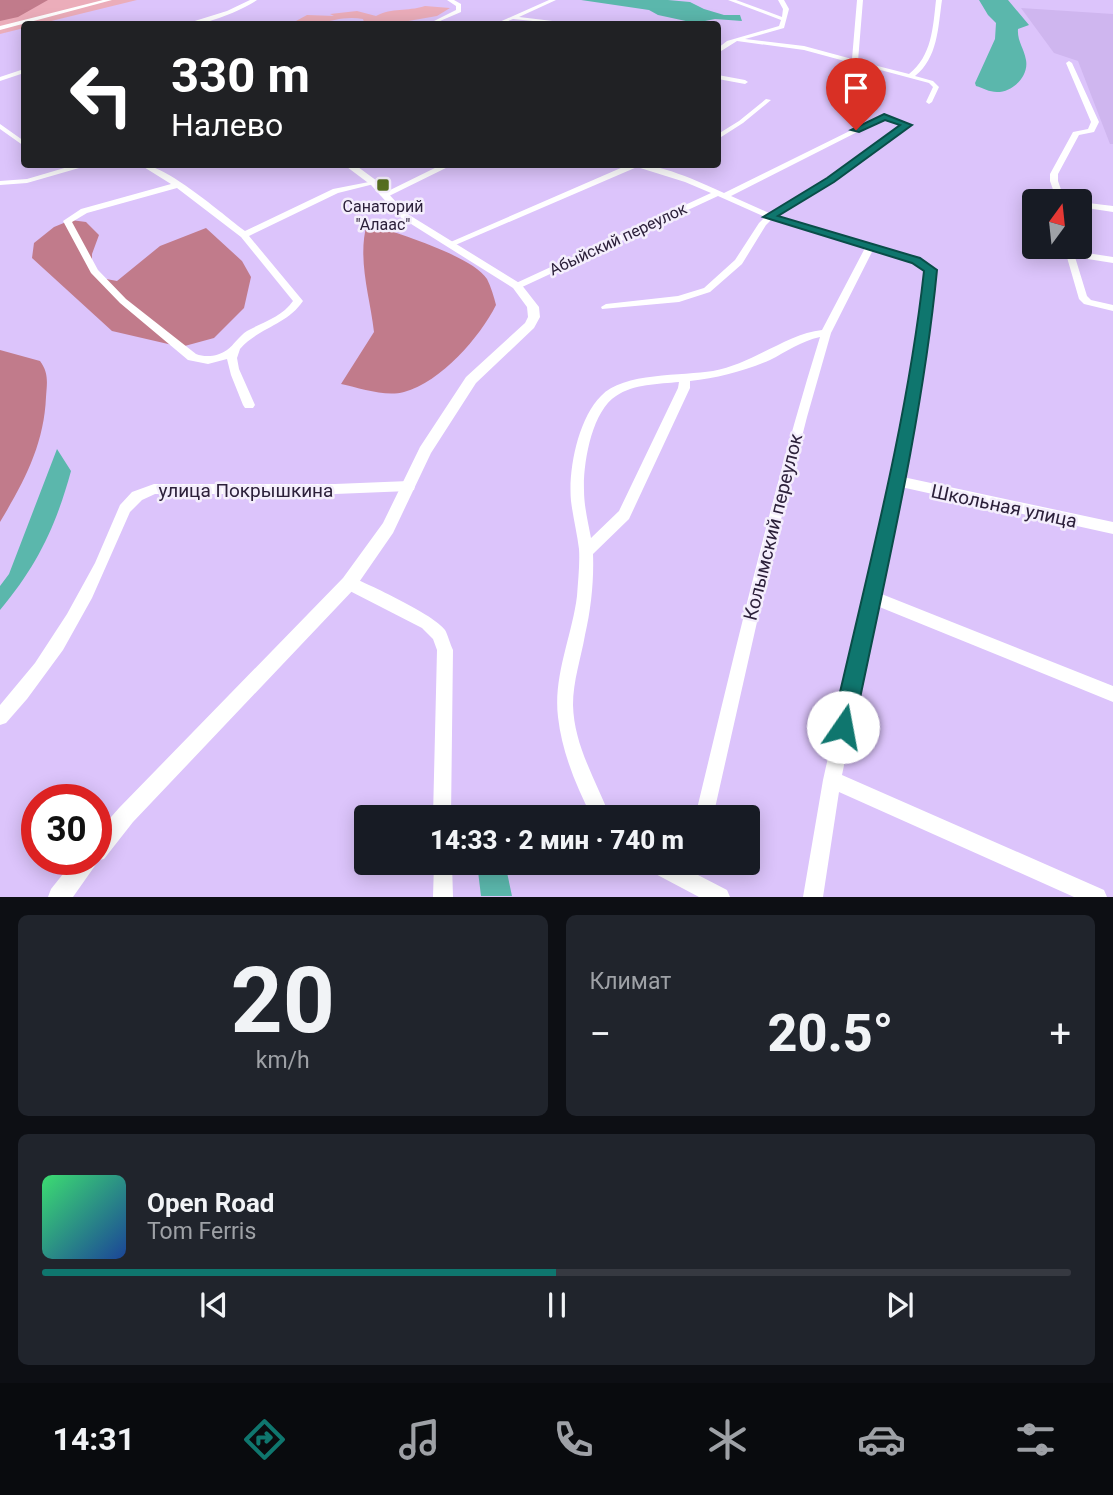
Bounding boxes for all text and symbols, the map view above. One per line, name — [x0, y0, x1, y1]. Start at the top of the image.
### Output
text: 330 m — [171, 47, 310, 104]
icon: left — [56, 49, 147, 140]
pin — [826, 58, 886, 130]
icon: arrive — [837, 69, 875, 107]
text: Налево — [171, 106, 283, 144]
marker: Санаторий "Алаас" — [375, 177, 391, 193]
north arrow — [1022, 189, 1092, 259]
map controls — [1022, 189, 1092, 259]
place label: Санаторий "Алаас" — [343, 197, 423, 234]
street label: Абыйский переулок — [546, 199, 690, 279]
street label: Колымский переулок — [739, 431, 808, 623]
street label: улица Покрышкина — [159, 479, 333, 502]
street label: Школьная улица — [929, 479, 1079, 533]
position arrow — [806, 690, 880, 764]
speed limit sign: 30 — [21, 784, 112, 875]
text: 14:33 · 2 мин · 740 m — [430, 825, 684, 855]
text: 20 — [231, 948, 335, 1054]
text: Климат — [590, 968, 671, 995]
text: 20.5° — [767, 1003, 893, 1064]
text: − — [590, 1012, 611, 1056]
text: + — [1049, 1012, 1071, 1056]
text: km/h — [256, 1047, 310, 1074]
text: Open Road — [147, 1188, 275, 1218]
text: Tom Ferris — [147, 1218, 256, 1245]
icon: previous — [195, 1286, 233, 1324]
icon: pause — [538, 1286, 576, 1324]
icon: next — [881, 1286, 919, 1324]
icon: directions — [240, 1415, 289, 1464]
icon: music — [395, 1415, 444, 1464]
icon: phone — [549, 1415, 598, 1464]
icon: climate — [703, 1415, 752, 1464]
icon: car — [857, 1415, 906, 1464]
icon: filters — [1011, 1415, 1060, 1464]
text: 14:31 — [53, 1420, 135, 1458]

